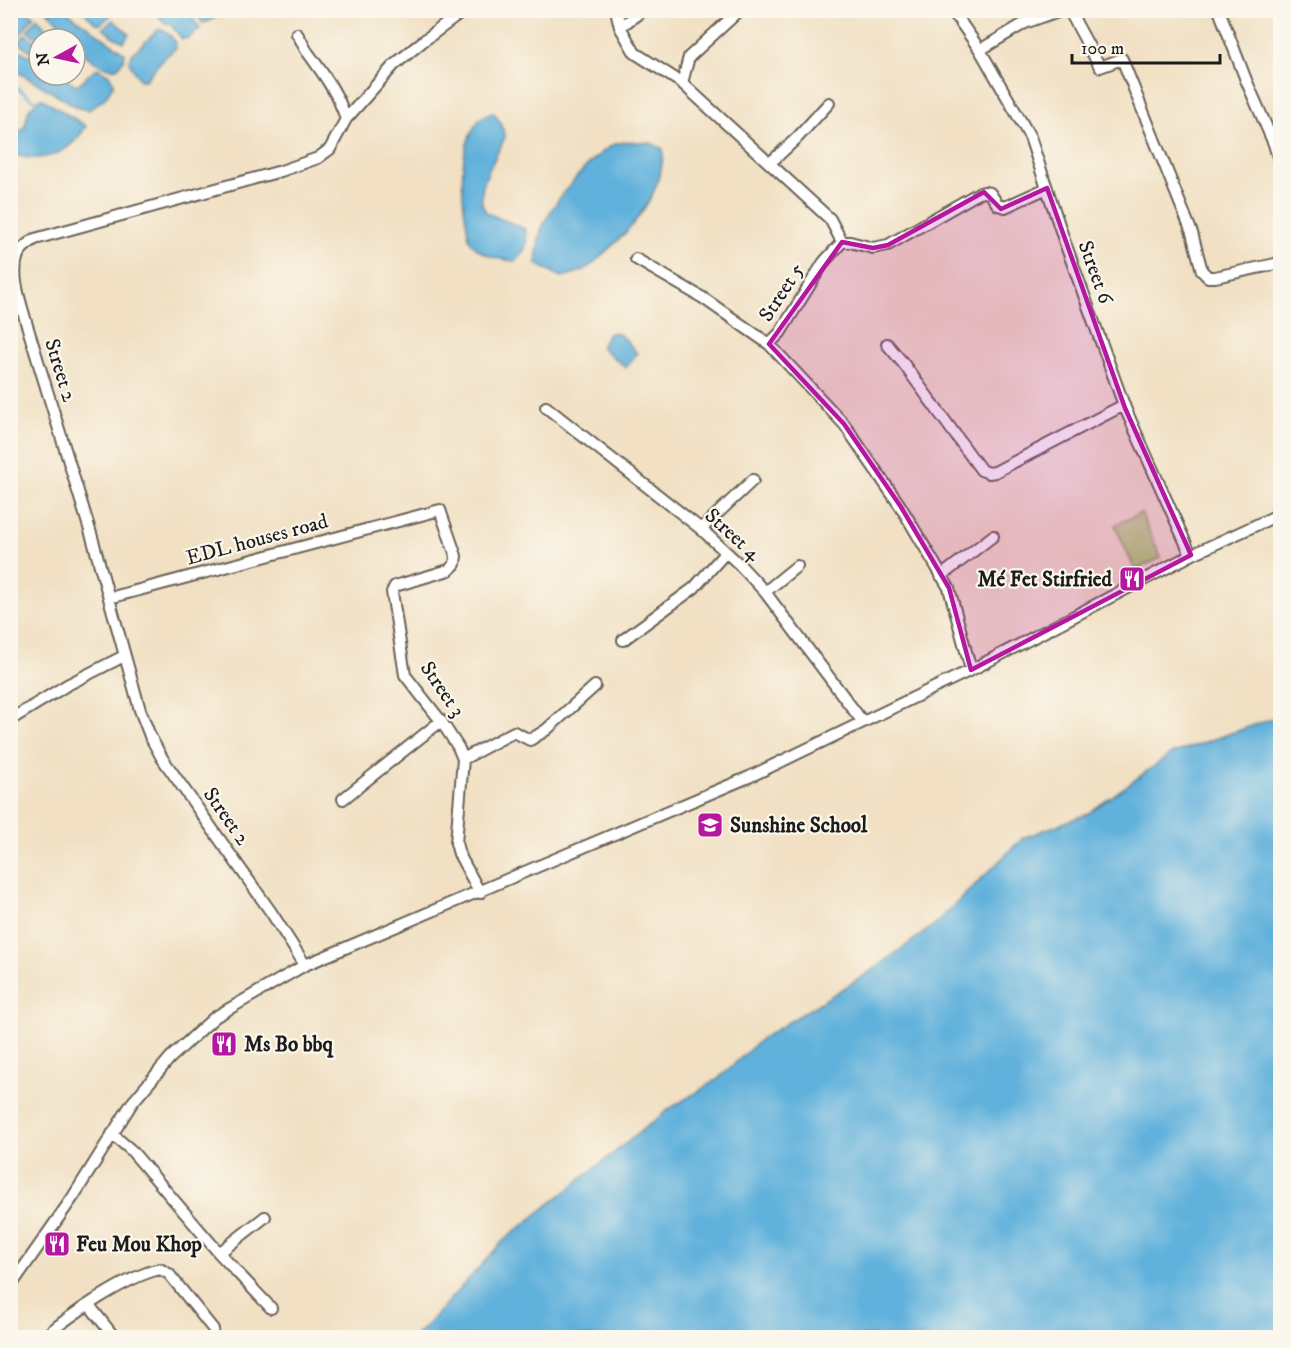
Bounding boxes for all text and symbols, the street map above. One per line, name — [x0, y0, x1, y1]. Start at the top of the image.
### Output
north arrow — [27, 27, 87, 87]
scale bar — [1072, 27, 1220, 65]
text: 100 m — [1081, 38, 1124, 60]
text: N — [32, 51, 54, 67]
street label: Street 6 — [1072, 237, 1119, 308]
street label: Street 5 — [753, 258, 810, 327]
street label: Street 2 — [38, 336, 82, 406]
street label: Street 4 — [699, 503, 766, 567]
street label: EDL houses road — [183, 508, 332, 571]
restaurant icon: Mé Fet Stirfried — [1117, 564, 1147, 594]
place label: Mé Fet Stirfried — [978, 567, 1113, 593]
street label: Street 3 — [414, 657, 470, 723]
street label: Street 2 — [197, 783, 256, 851]
school or university icon: Sunshine School — [695, 810, 725, 840]
place label: Sunshine School — [730, 813, 868, 839]
restaurant icon: Ms Bo bbq — [209, 1029, 239, 1059]
place label: Ms Bo bbq — [244, 1032, 334, 1058]
restaurant icon: Feu Mou Khop — [42, 1229, 72, 1259]
place label: Feu Mou Khop — [76, 1232, 202, 1258]

